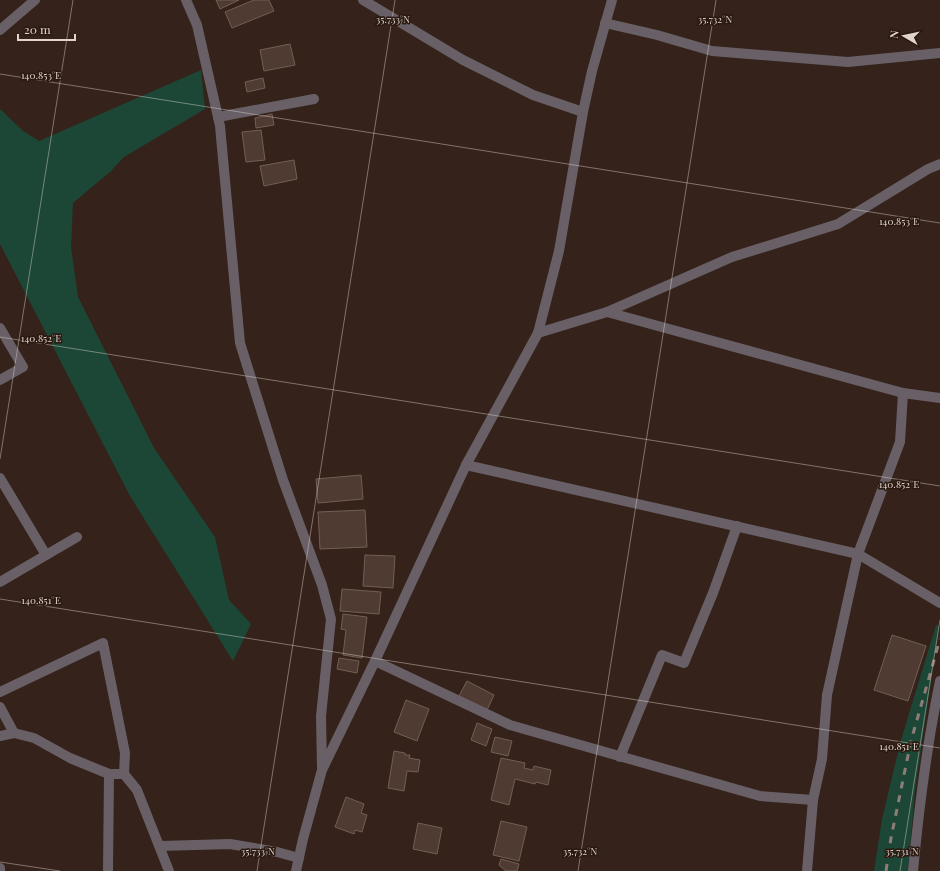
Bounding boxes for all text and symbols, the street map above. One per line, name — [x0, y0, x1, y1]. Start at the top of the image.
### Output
text: 35.733°N — [376, 12, 410, 26]
text: 35.732°N — [698, 12, 732, 26]
scale bar — [18, 16, 75, 42]
north arrow — [884, 16, 924, 56]
text: 20 m — [24, 21, 51, 37]
text: N — [886, 29, 902, 39]
text: 140.853°E — [21, 68, 61, 82]
text: 140.853°E — [879, 214, 919, 228]
text: 140.852°E — [21, 331, 61, 345]
text: 140.852°E — [879, 477, 919, 491]
text: 140.851°E — [21, 593, 61, 607]
text: 140.851°E — [879, 739, 919, 753]
text: 35.733°N — [241, 844, 275, 858]
text: 35.732°N — [563, 844, 597, 858]
text: 35.731°N — [885, 844, 919, 858]

